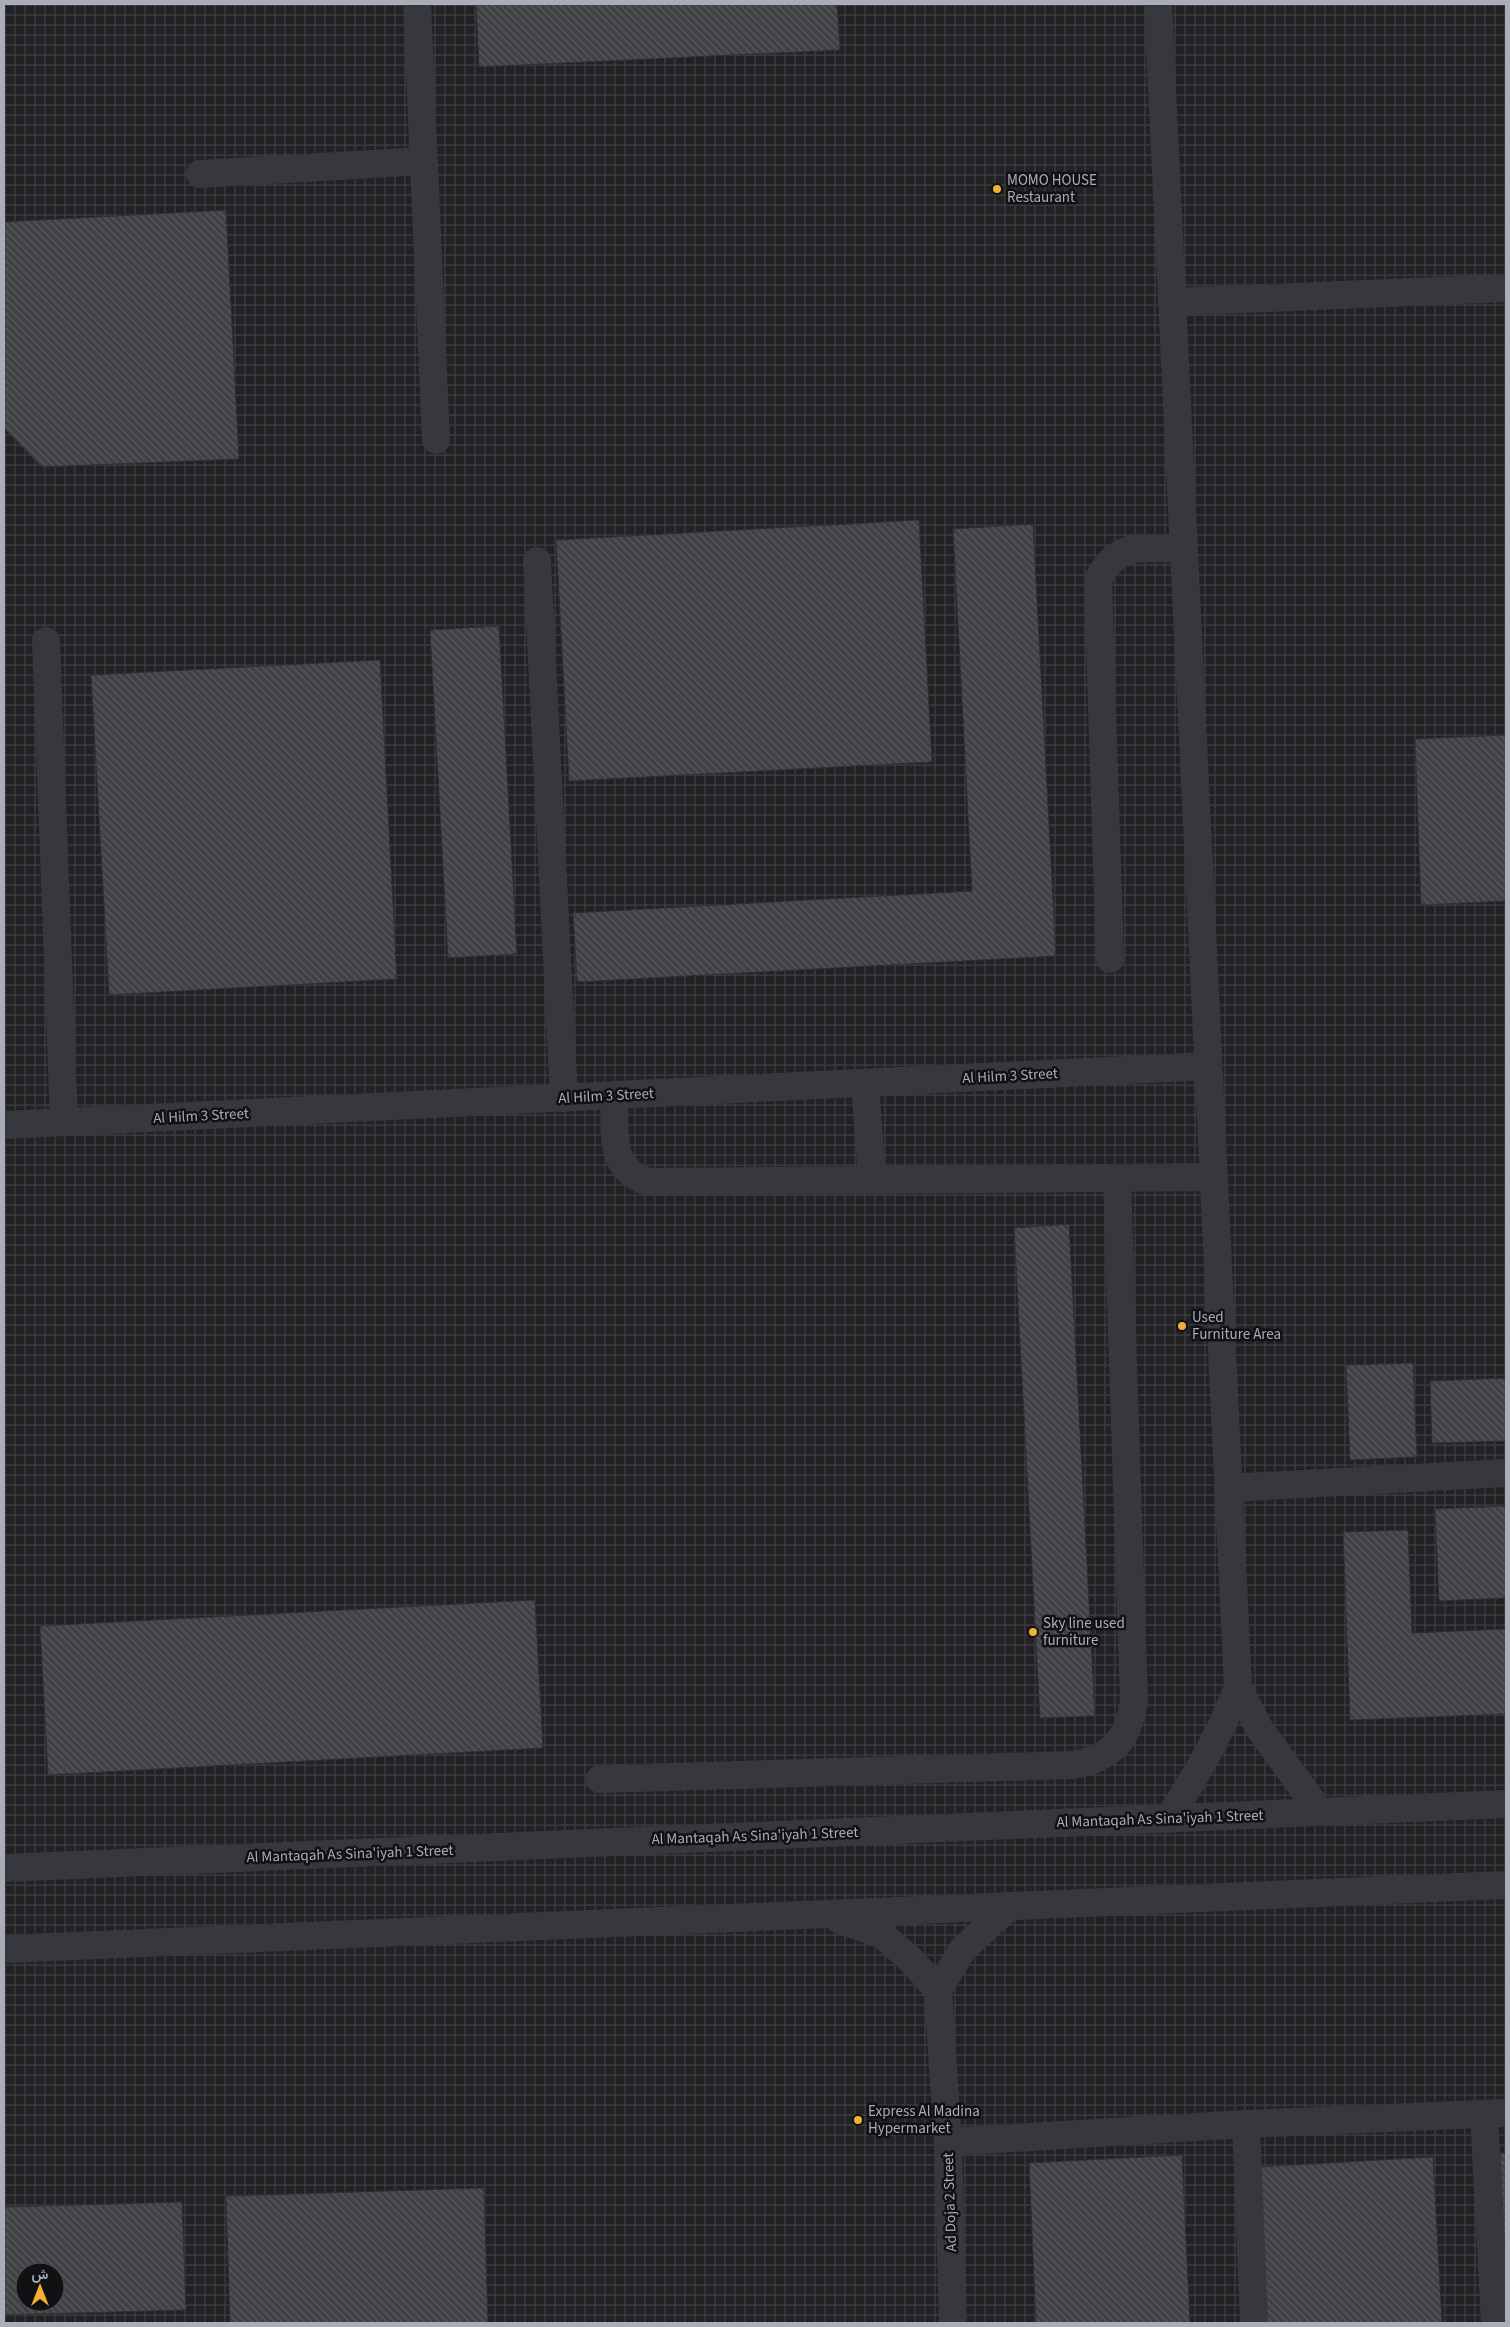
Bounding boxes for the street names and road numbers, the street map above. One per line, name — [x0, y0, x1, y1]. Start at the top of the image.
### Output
street label: Al Hilm 3 Street — [962, 1063, 1058, 1089]
street label: Al Hilm 3 Street — [558, 1083, 654, 1109]
street label: Al Hilm 3 Street — [153, 1103, 249, 1129]
street label: Al Mantaqah As Sina'iyah 1 Street — [1056, 1805, 1264, 1833]
street label: Al Mantaqah As Sina'iyah 1 Street — [651, 1822, 859, 1850]
street label: Al Mantaqah As Sina'iyah 1 Street — [246, 1840, 454, 1868]
street label: Ad Doja 2 Street — [938, 2152, 962, 2252]

